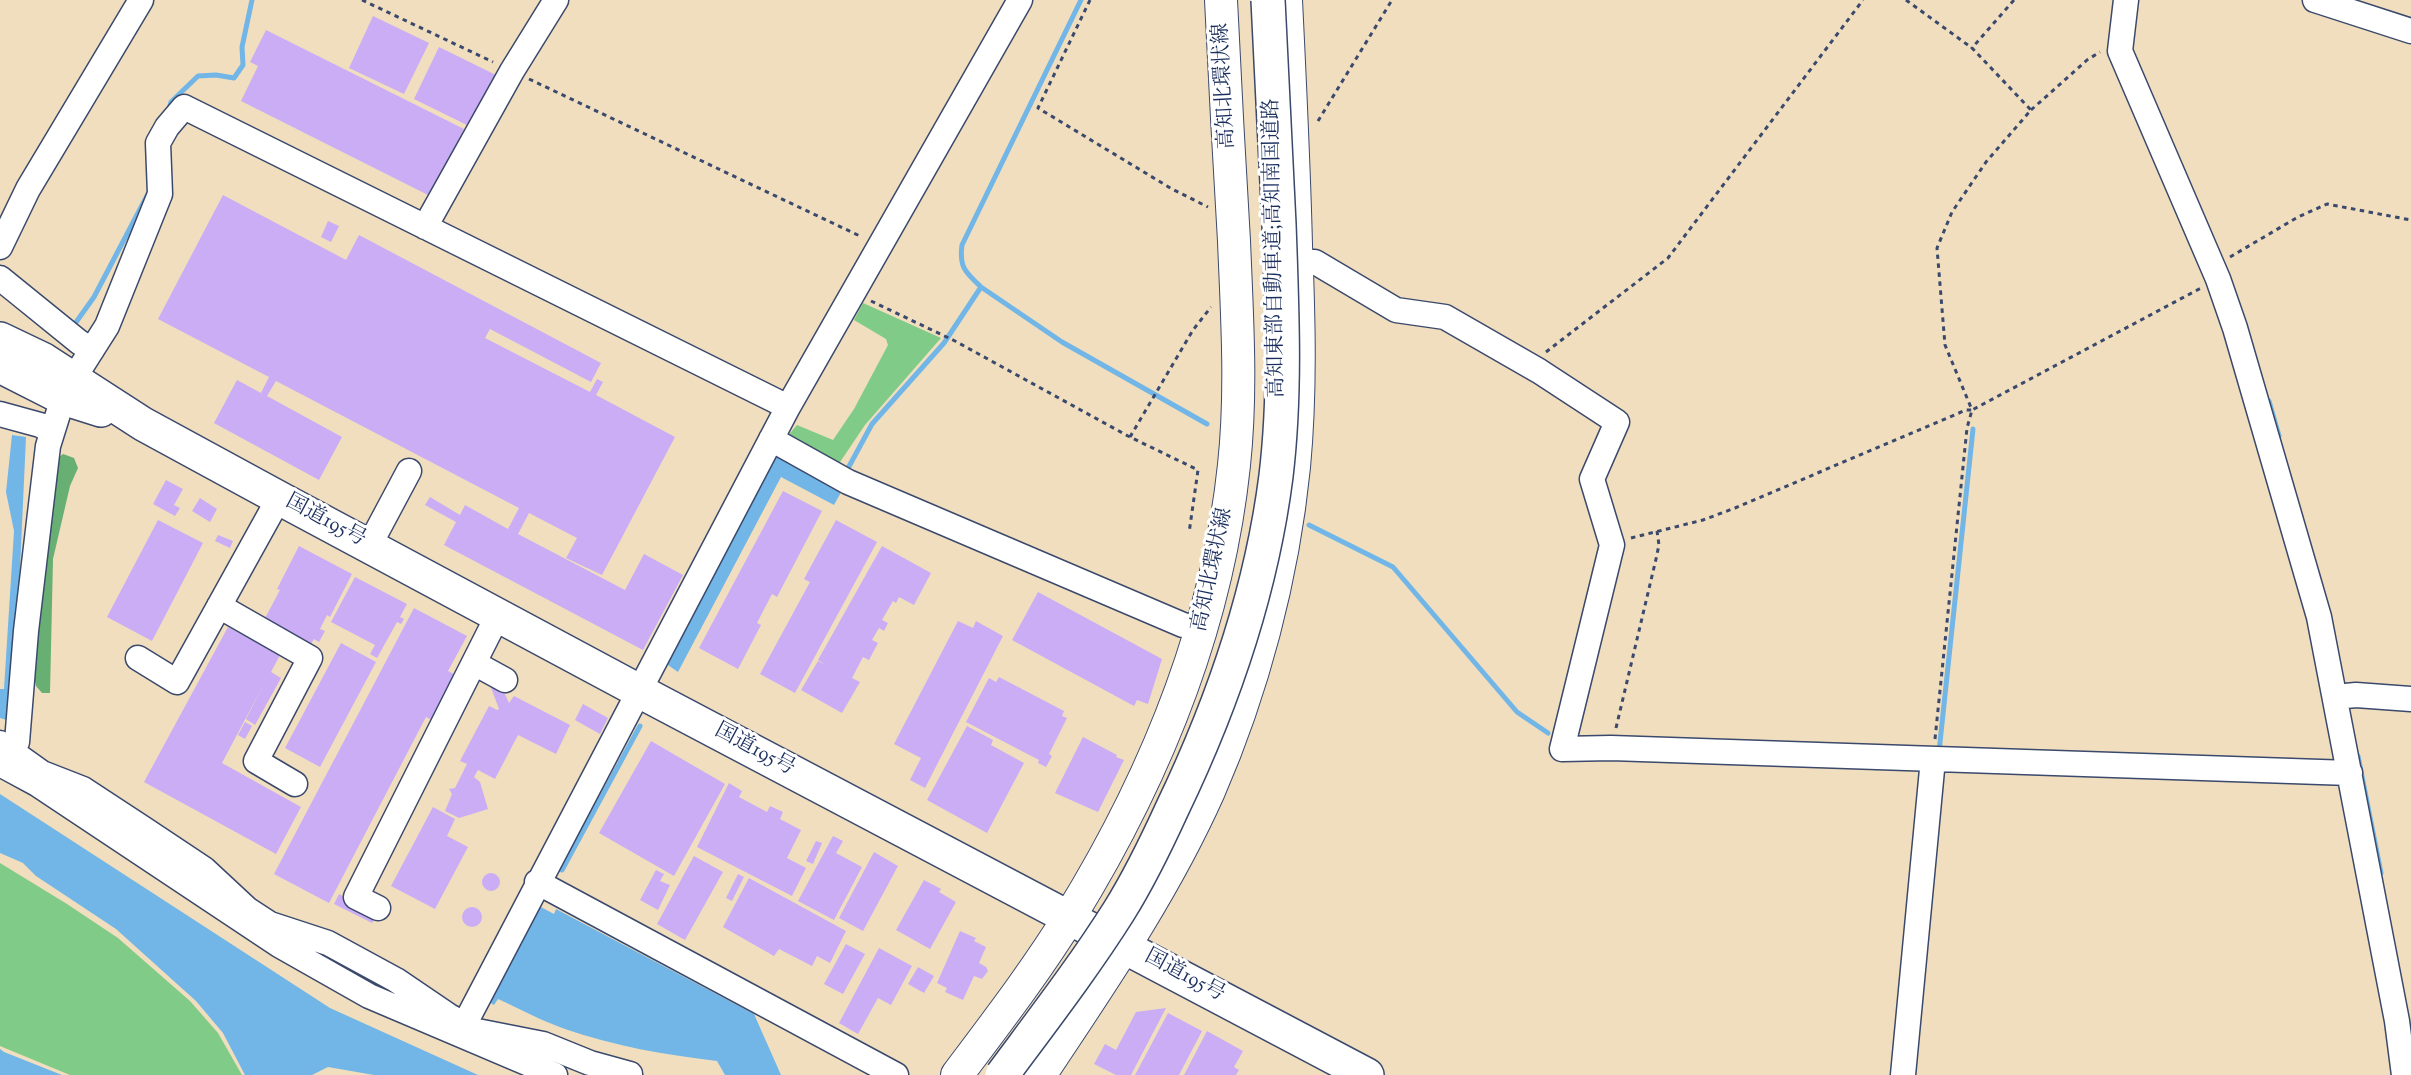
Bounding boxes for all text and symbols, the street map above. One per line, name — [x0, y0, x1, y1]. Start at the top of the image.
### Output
street label: 高知北環状線 — [1210, 22, 1242, 150]
street label: 高知東部自動車道;高知南国道路 — [1261, 98, 1291, 398]
street label: 国道195号 — [280, 490, 370, 554]
street label: 高知北環状線 — [1189, 506, 1239, 634]
street label: 国道195号 — [709, 719, 799, 783]
street label: 国道195号 — [1139, 945, 1229, 1009]

